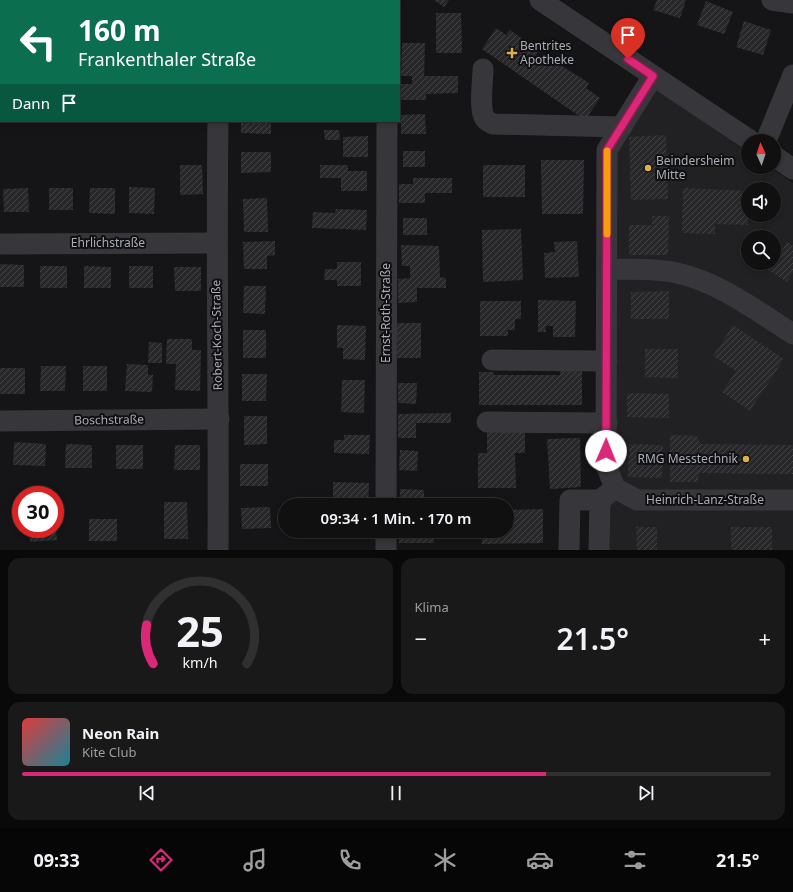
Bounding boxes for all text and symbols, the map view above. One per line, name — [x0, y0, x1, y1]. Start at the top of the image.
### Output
text: 160 m — [78, 11, 161, 49]
icon: left — [12, 16, 64, 68]
pin — [611, 18, 645, 59]
icon: arrive — [617, 24, 639, 46]
place label: Bentrites Apotheke — [520, 37, 574, 68]
text: Frankenthaler Straße — [78, 47, 256, 71]
marker: Bentrites Apotheke — [507, 48, 517, 58]
icon: arrive — [58, 92, 80, 114]
text: Dann — [12, 93, 50, 113]
north arrow — [741, 134, 781, 174]
map controls — [741, 134, 781, 270]
place label: Beindersheim Mitte — [656, 152, 734, 183]
marker: Beindersheim Mitte — [643, 163, 653, 173]
button: sound — [741, 182, 781, 222]
button: search — [741, 230, 781, 270]
street label: Ehrlichstraße — [71, 234, 145, 251]
street label: Ernst-Roth-Straße — [377, 263, 394, 363]
street label: Robert-Koch-Straße — [207, 279, 226, 390]
street label: Boschstraße — [74, 410, 144, 429]
position arrow — [585, 430, 627, 472]
place label: RMG Messtechnik — [637, 450, 739, 467]
marker: RMG Messtechnik — [741, 454, 751, 464]
speed limit sign: 30 — [12, 486, 64, 538]
street label: Heinrich-Lanz-Straße — [646, 491, 764, 508]
text: 09:34 · 1 Min. · 170 m — [321, 508, 471, 528]
text: Klima — [415, 598, 449, 616]
text: 25 — [176, 603, 224, 659]
text: 21.5° — [556, 618, 629, 659]
text: − — [415, 623, 427, 653]
text: + — [758, 623, 771, 653]
text: km/h — [183, 653, 218, 672]
text: Neon Rain — [82, 723, 159, 743]
text: Kite Club — [82, 743, 136, 761]
icon: previous — [136, 782, 158, 804]
icon: pause — [385, 782, 407, 804]
icon: next — [635, 782, 657, 804]
icon: directions — [147, 846, 175, 874]
icon: music — [241, 846, 269, 874]
icon: phone — [336, 846, 364, 874]
icon: climate — [431, 846, 459, 874]
icon: car — [526, 846, 554, 874]
icon: filters — [621, 846, 649, 874]
text: 09:33 — [33, 848, 80, 872]
text: 21.5° — [716, 848, 760, 872]

